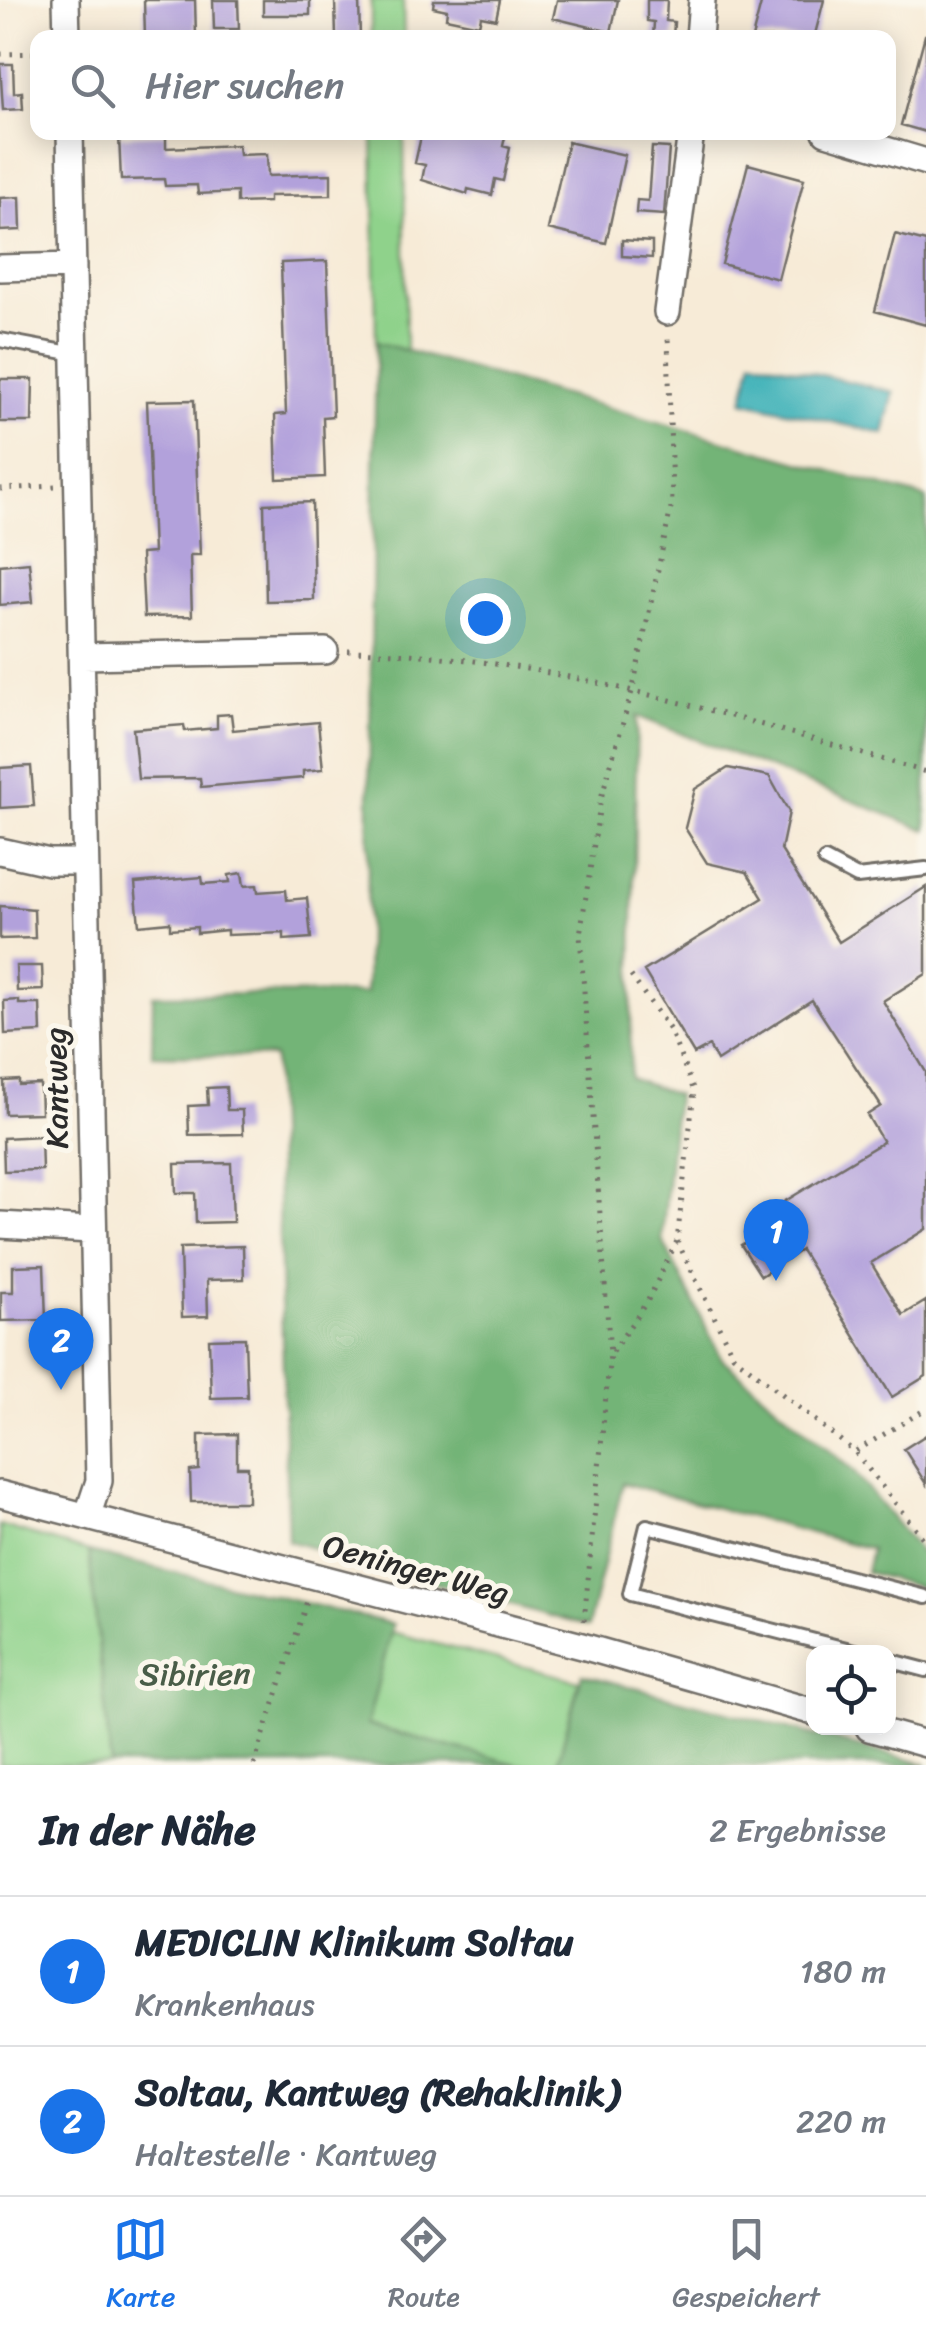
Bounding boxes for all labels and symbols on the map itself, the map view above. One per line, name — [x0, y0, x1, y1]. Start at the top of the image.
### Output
your location — [460, 593, 511, 644]
street label: Kantweg — [27, 1027, 86, 1149]
pin: 1 — [744, 1198, 808, 1281]
pin: 2 — [28, 1308, 94, 1390]
street label: Oeninger Weg — [316, 1517, 515, 1622]
park label: Sibirien — [139, 1646, 251, 1703]

